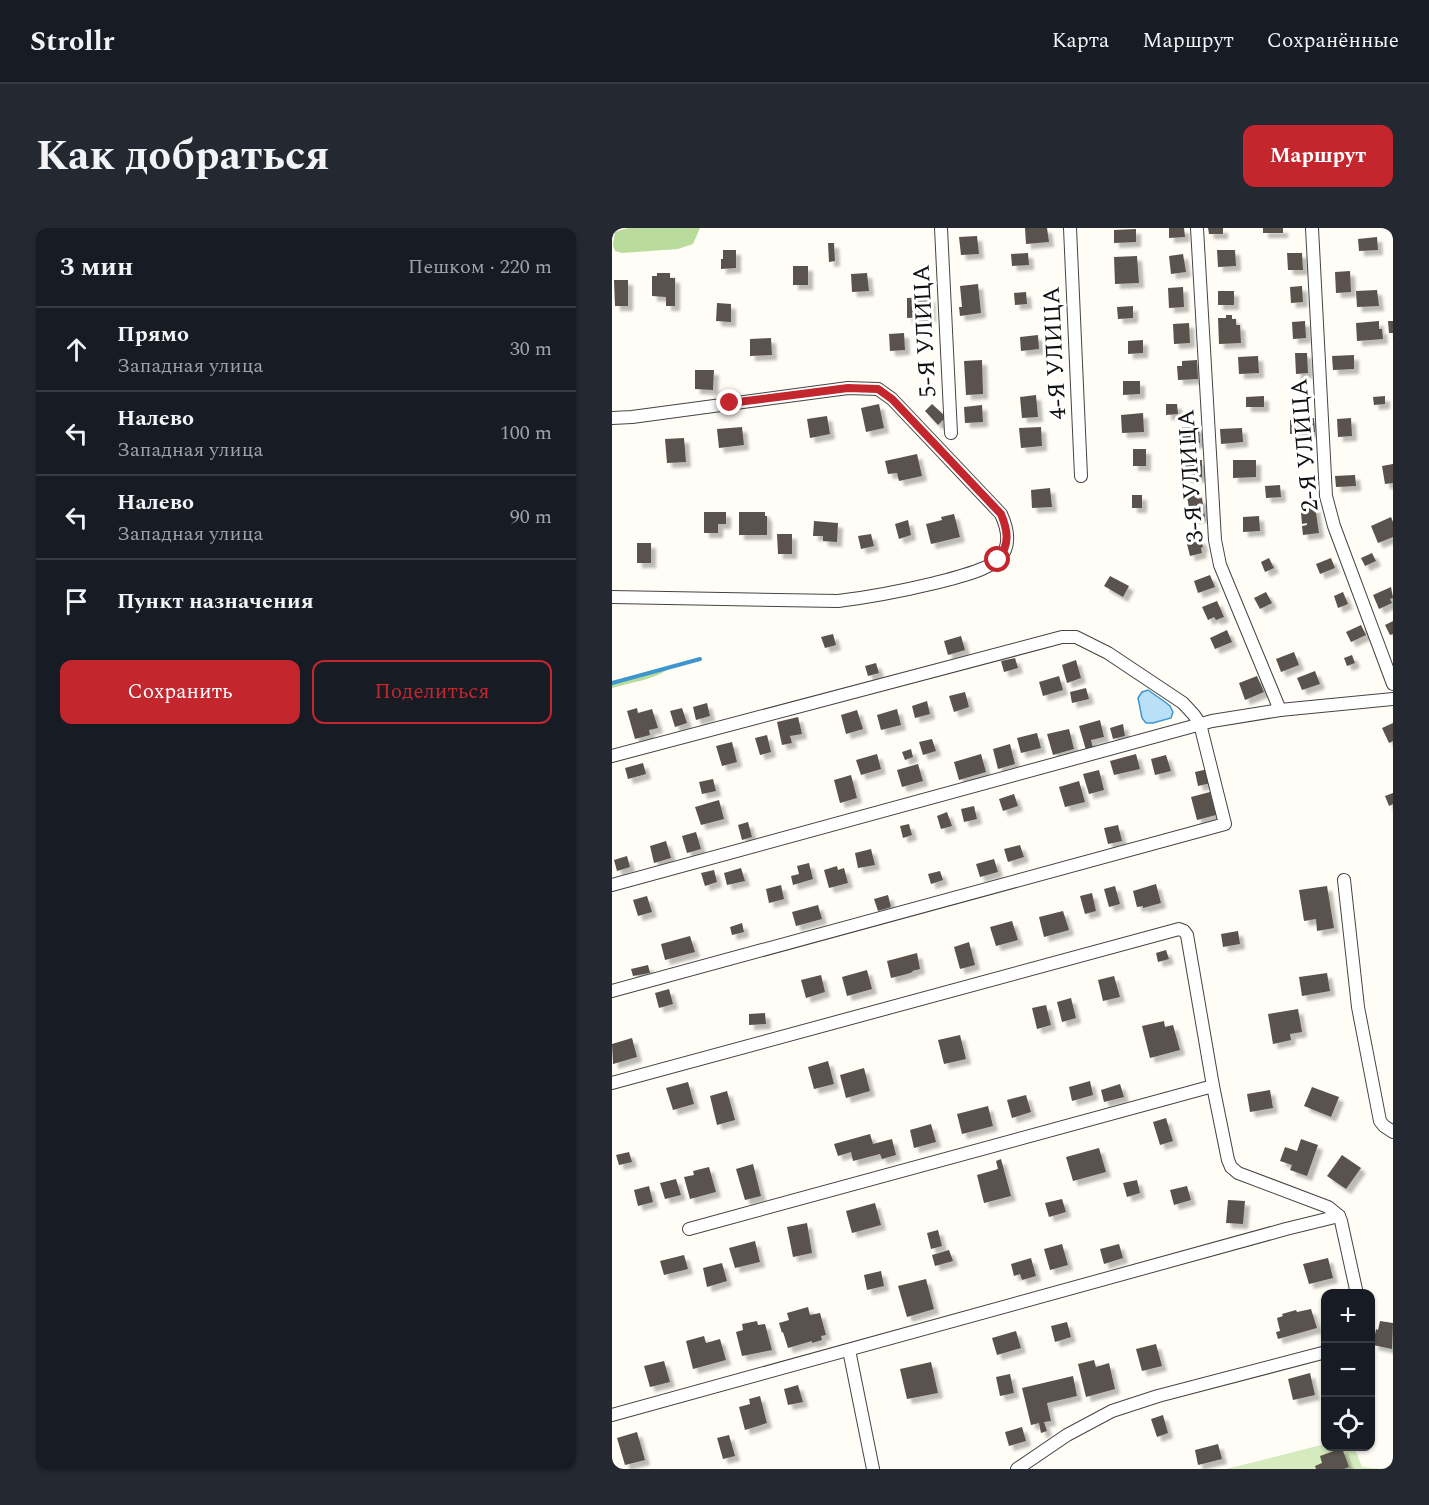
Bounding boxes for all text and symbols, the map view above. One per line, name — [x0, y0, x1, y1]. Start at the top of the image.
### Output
text: Strollr — [30, 20, 114, 63]
text: Карта — [1052, 25, 1109, 57]
text: Маршрут — [1142, 25, 1234, 57]
text: Сохранённые — [1267, 25, 1399, 57]
text: Как добраться — [36, 125, 330, 188]
button: Маршрут — [1243, 125, 1393, 187]
text: 3 мин — [60, 247, 133, 287]
text: Пешком · 220 m — [408, 252, 552, 282]
street label: 5-Я УЛИЦА — [904, 263, 946, 399]
street label: 4-Я УЛИЦА — [1034, 285, 1076, 421]
text: Прямо — [117, 318, 189, 351]
icon: ahead — [60, 333, 93, 366]
text: 30 m — [510, 334, 552, 364]
text: Западная улица — [117, 351, 263, 381]
street label: 2-Я УЛИЦА — [1281, 377, 1329, 513]
route end — [716, 389, 742, 415]
text: Налево — [117, 402, 194, 435]
street label: 3-Я УЛИЦА — [1168, 408, 1214, 544]
icon: left — [60, 417, 93, 450]
text: 100 m — [500, 418, 552, 448]
text: Западная улица — [117, 435, 263, 465]
text: Налево — [117, 486, 194, 519]
icon: left — [60, 501, 93, 534]
text: 90 m — [510, 502, 552, 532]
text: Западная улица — [117, 519, 263, 549]
route start — [984, 546, 1010, 572]
icon: arrive — [60, 585, 93, 618]
text: Пункт назначения — [117, 585, 314, 618]
button: Сохранить — [60, 660, 300, 724]
button: Поделиться — [312, 660, 552, 724]
map controls — [1321, 1289, 1375, 1451]
button: + — [1321, 1289, 1375, 1343]
button: − — [1321, 1343, 1375, 1397]
button: locate — [1321, 1397, 1375, 1451]

